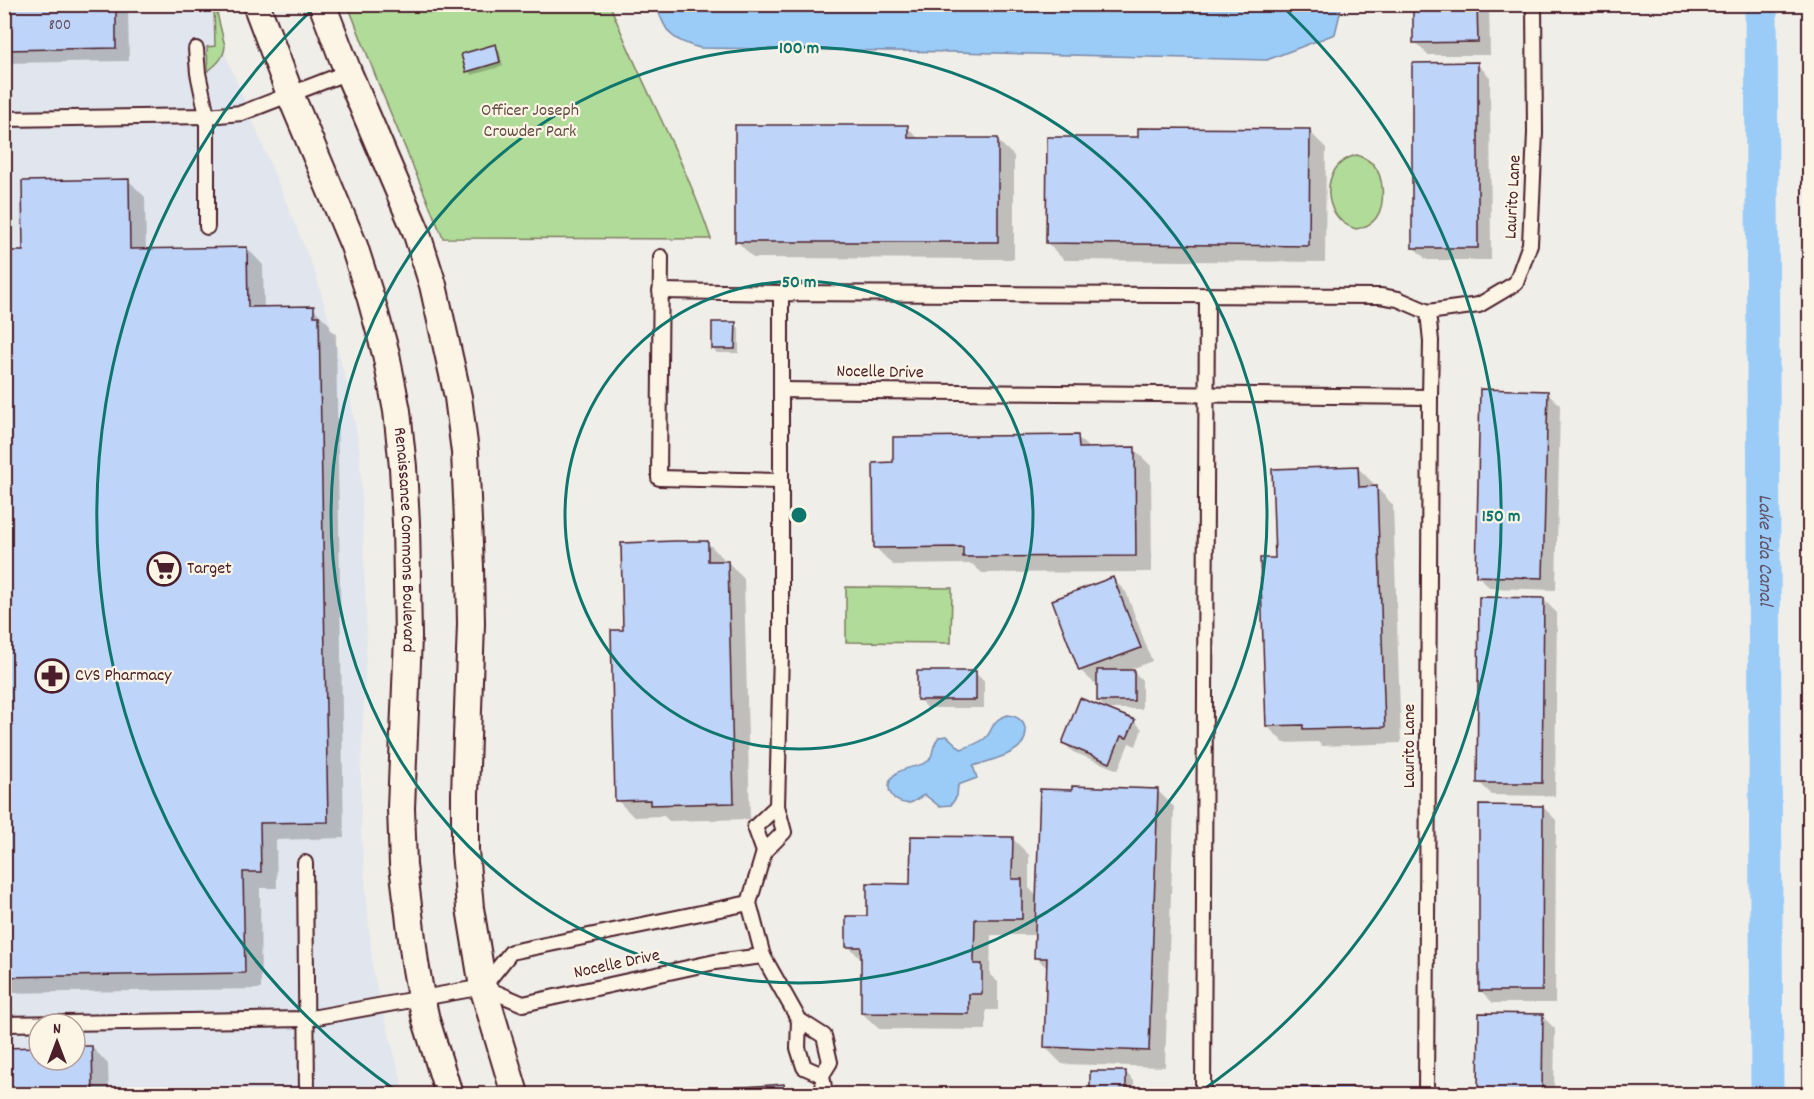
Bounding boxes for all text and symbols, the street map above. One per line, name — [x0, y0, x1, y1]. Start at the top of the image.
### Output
house number: 800 — [49, 15, 71, 37]
text: 100 m — [779, 37, 819, 62]
park label: Officer Joseph Crowder Park — [481, 99, 579, 145]
street label: Laurito Lane — [1499, 154, 1529, 240]
text: 50 m — [782, 271, 816, 296]
street label: Nocelle Drive — [836, 360, 924, 386]
street label: Renaissance Commons Boulevard — [386, 426, 421, 653]
water label: Lake Ida Canal — [1750, 494, 1778, 608]
centre of rings — [789, 505, 809, 525]
text: 150 m — [1482, 505, 1520, 530]
supermarket icon: Target — [146, 551, 182, 587]
place label: Target — [187, 557, 232, 582]
pharmacy icon: CVS Pharmacy — [34, 658, 70, 694]
place label: CVS Pharmacy — [75, 664, 172, 689]
street label: Laurito Lane — [1398, 704, 1423, 788]
street label: Nocelle Drive — [572, 944, 662, 986]
north arrow — [27, 1012, 87, 1072]
text: N — [53, 1018, 61, 1041]

